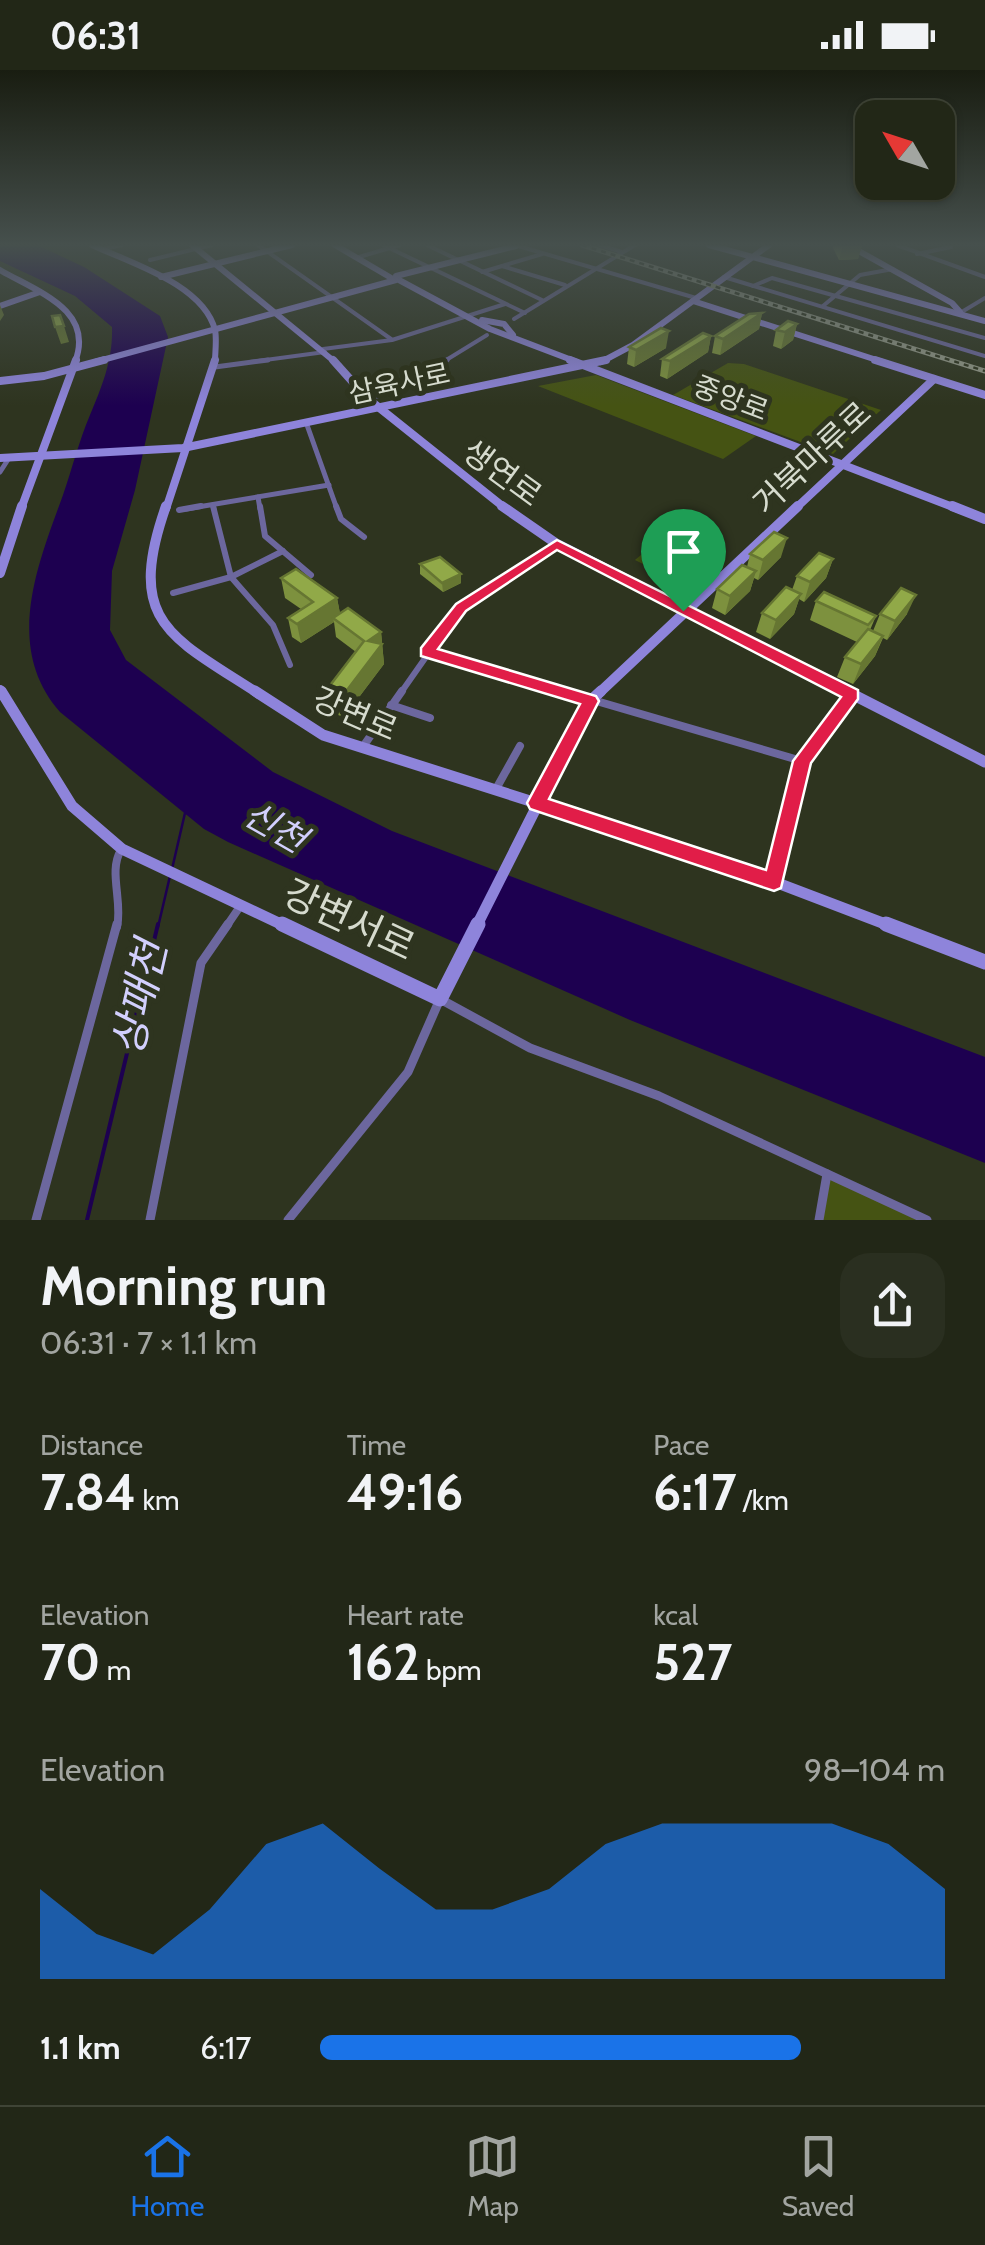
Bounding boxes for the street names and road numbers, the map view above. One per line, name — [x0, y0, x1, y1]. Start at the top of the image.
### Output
street label: 삼육사로 — [345, 356, 453, 410]
street label: 중앙로 — [689, 368, 773, 428]
street label: 거북마루로 — [745, 393, 879, 522]
street label: 생연로 — [455, 431, 549, 514]
street label: 강변로 — [307, 678, 403, 749]
street label: 강변서로 — [276, 869, 423, 970]

